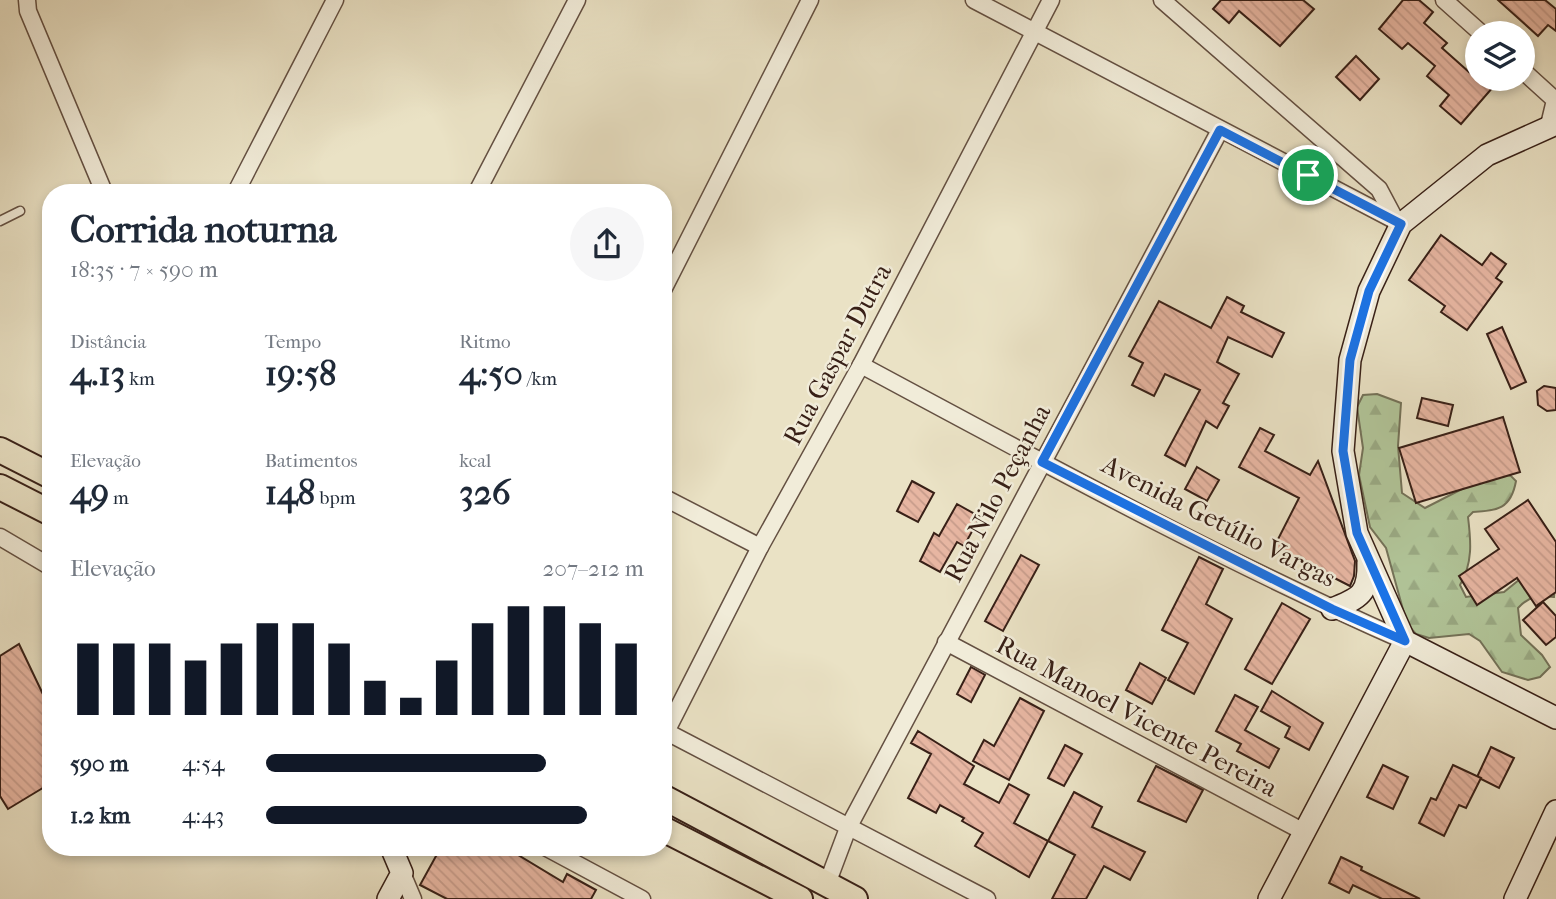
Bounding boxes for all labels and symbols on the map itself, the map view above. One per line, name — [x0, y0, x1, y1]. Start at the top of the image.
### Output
pin — [1278, 145, 1338, 205]
street label: Rua Gaspar Dutra — [777, 258, 899, 450]
street label: Rua Nilo Peçanha — [938, 398, 1058, 587]
street label: Avenida Getúlio Vargas — [1096, 448, 1341, 594]
street label: Rua Manoel Vicente Pereira — [991, 629, 1284, 804]

